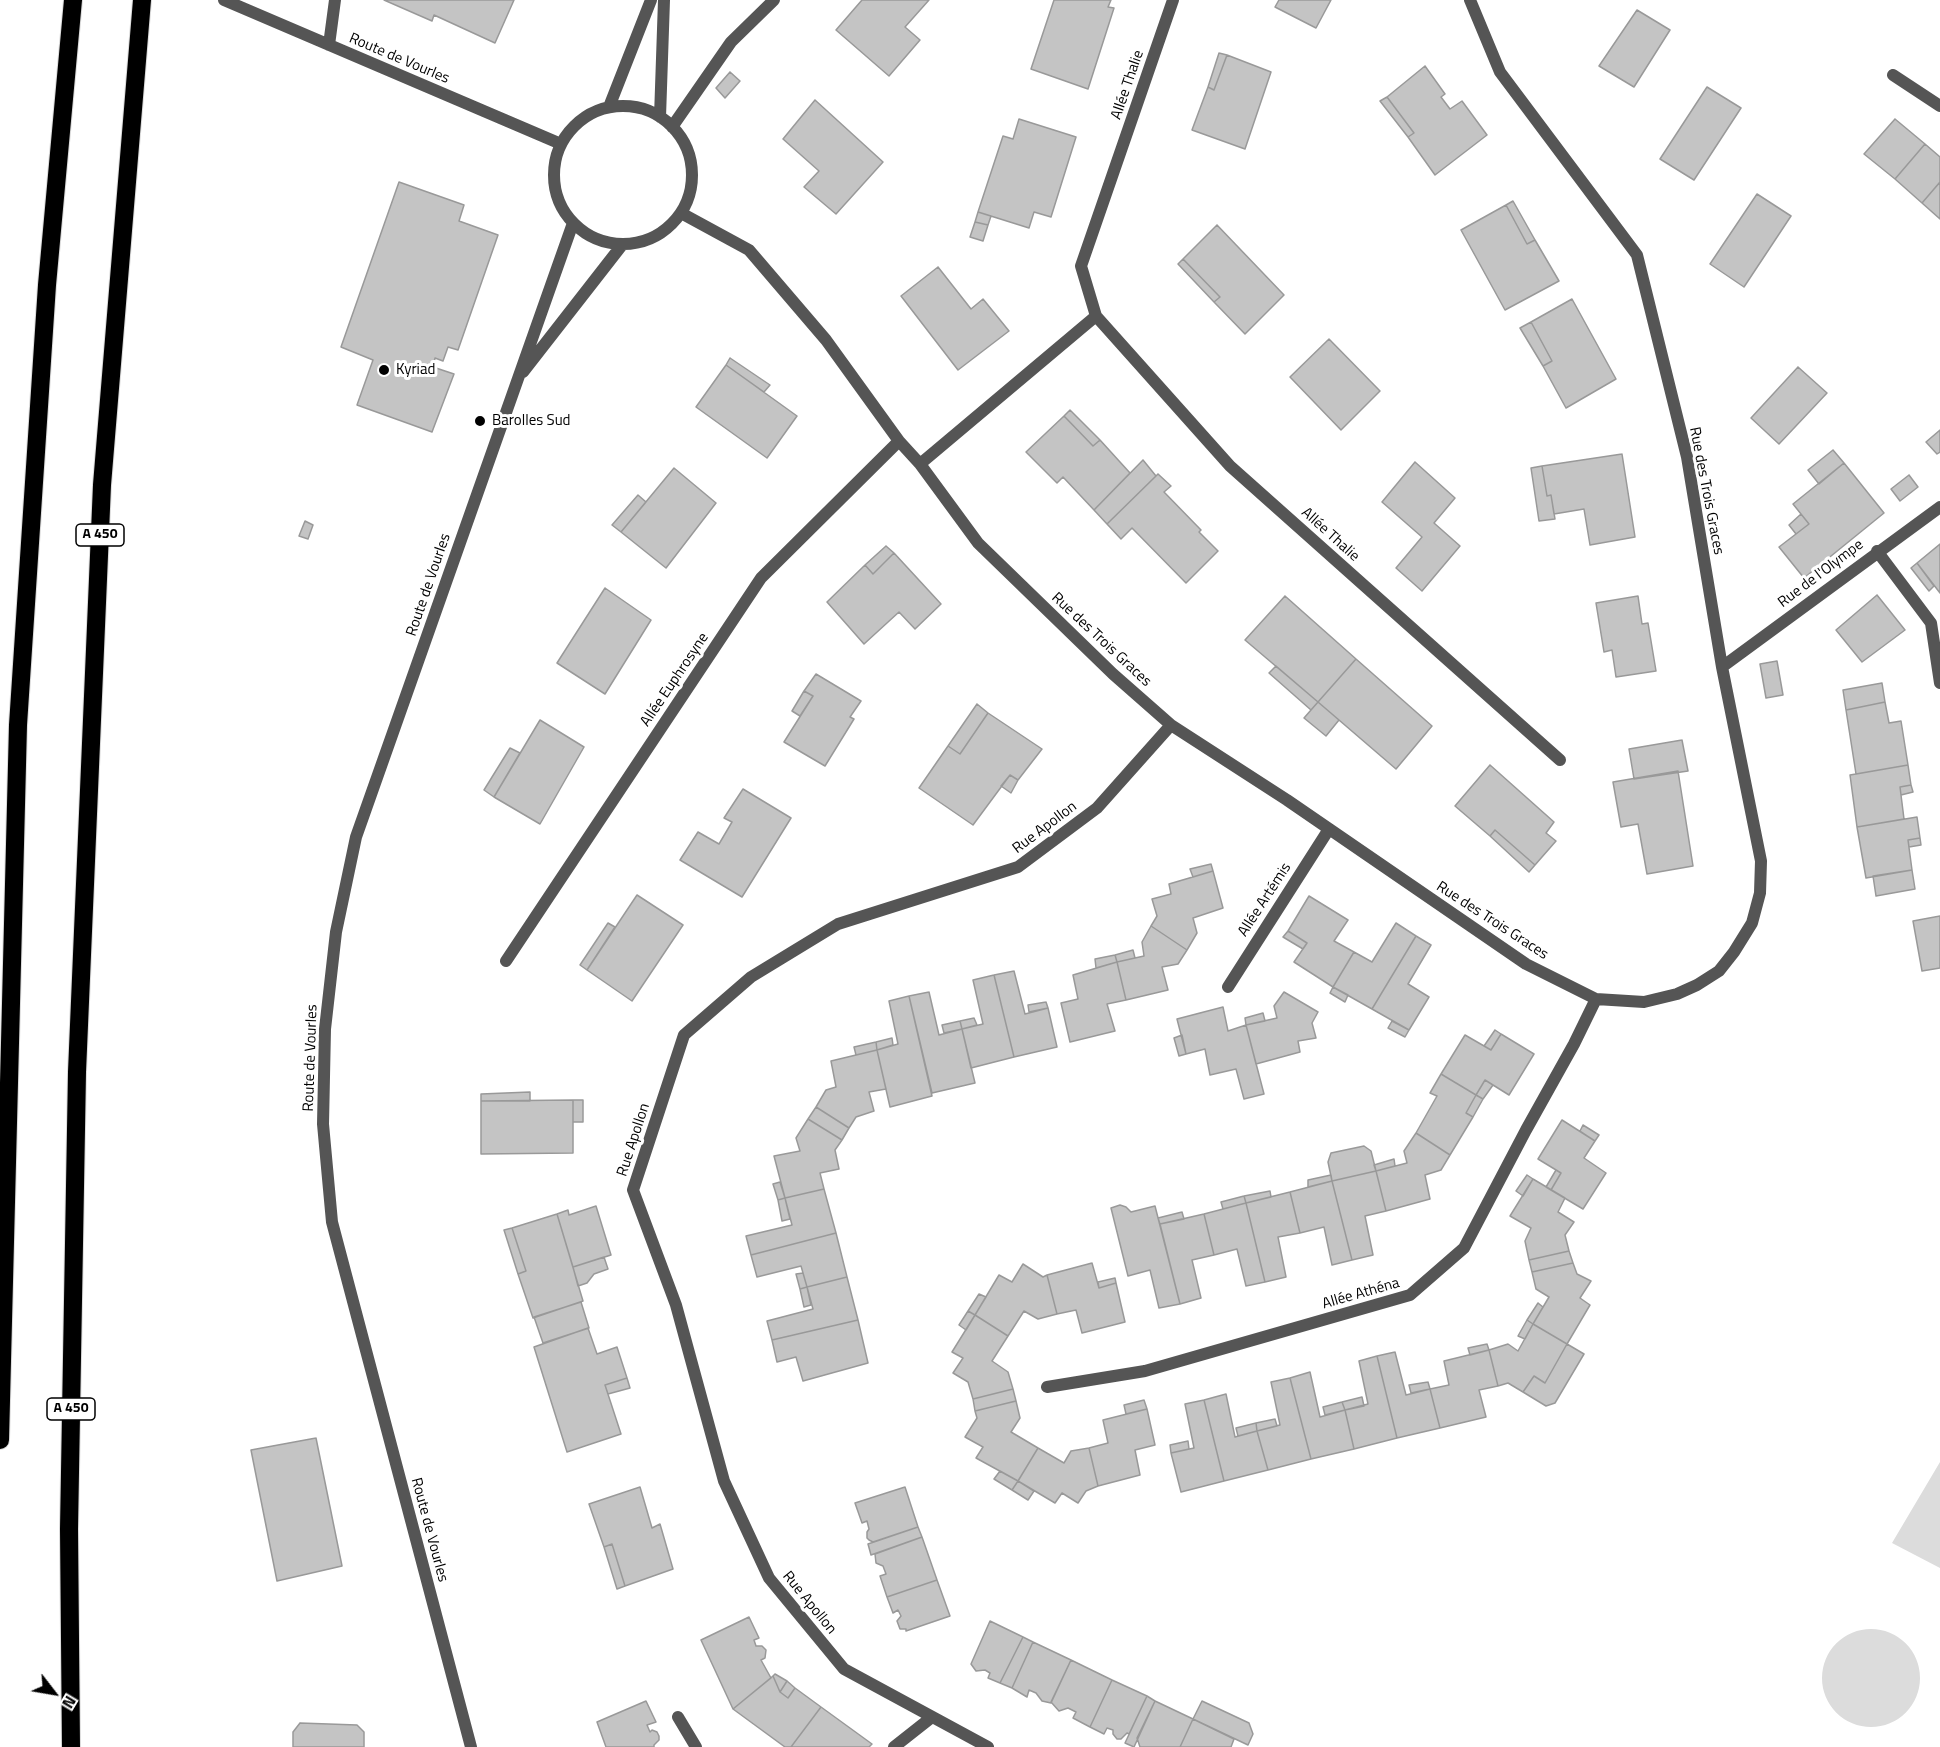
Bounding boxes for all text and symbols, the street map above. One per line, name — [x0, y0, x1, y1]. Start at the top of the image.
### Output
street label: Route de Vourles — [346, 30, 452, 88]
street label: Allée Thalie — [1108, 48, 1148, 122]
place label: Kyriad — [396, 361, 435, 379]
marker: Kyriad — [377, 363, 391, 377]
place label: Barolles Sud — [492, 412, 571, 430]
marker: Barolles Sud — [473, 414, 487, 428]
street label: Rue des Trois Graces — [1685, 426, 1727, 556]
street label: Allée Thalie — [1297, 504, 1363, 566]
road number: A 450 — [76, 524, 124, 546]
street label: Route de Vourles — [403, 531, 455, 639]
street label: Rue de l'Olympe — [1775, 536, 1867, 612]
street label: Rue des Trois Graces — [1047, 589, 1155, 691]
street label: Allée Euphrosyne — [637, 630, 713, 730]
street label: Rue Apollon — [1009, 798, 1081, 858]
street label: Allée Artémis — [1235, 860, 1295, 940]
street label: Rue des Trois Graces — [1433, 878, 1551, 964]
street label: Route de Vourles — [300, 1004, 322, 1112]
street label: Rue Apollon — [614, 1101, 654, 1179]
street label: Allée Athéna — [1320, 1274, 1402, 1314]
road number: A 450 — [47, 1398, 95, 1420]
street label: Route de Vourles — [406, 1476, 452, 1584]
street label: Rue Apollon — [778, 1568, 840, 1638]
north arrow — [24, 1663, 84, 1723]
text: N — [56, 1691, 83, 1713]

